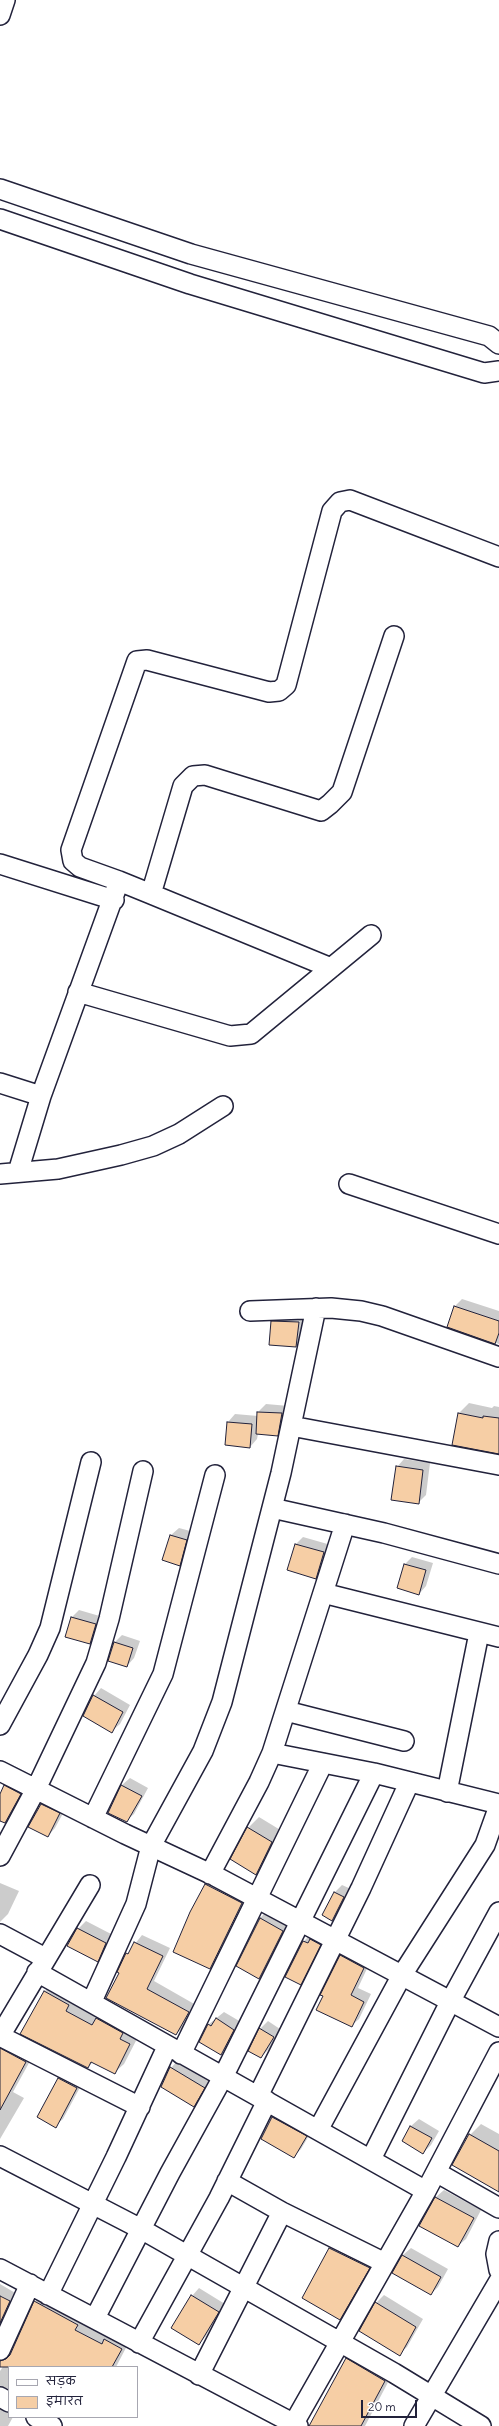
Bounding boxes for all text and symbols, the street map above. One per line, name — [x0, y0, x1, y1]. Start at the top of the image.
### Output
legend — [8, 2366, 138, 2418]
text: सड़क — [46, 2373, 76, 2388]
scale bar — [363, 2392, 419, 2418]
text: इमारत — [46, 2393, 83, 2408]
text: 20 m — [368, 2399, 396, 2414]

